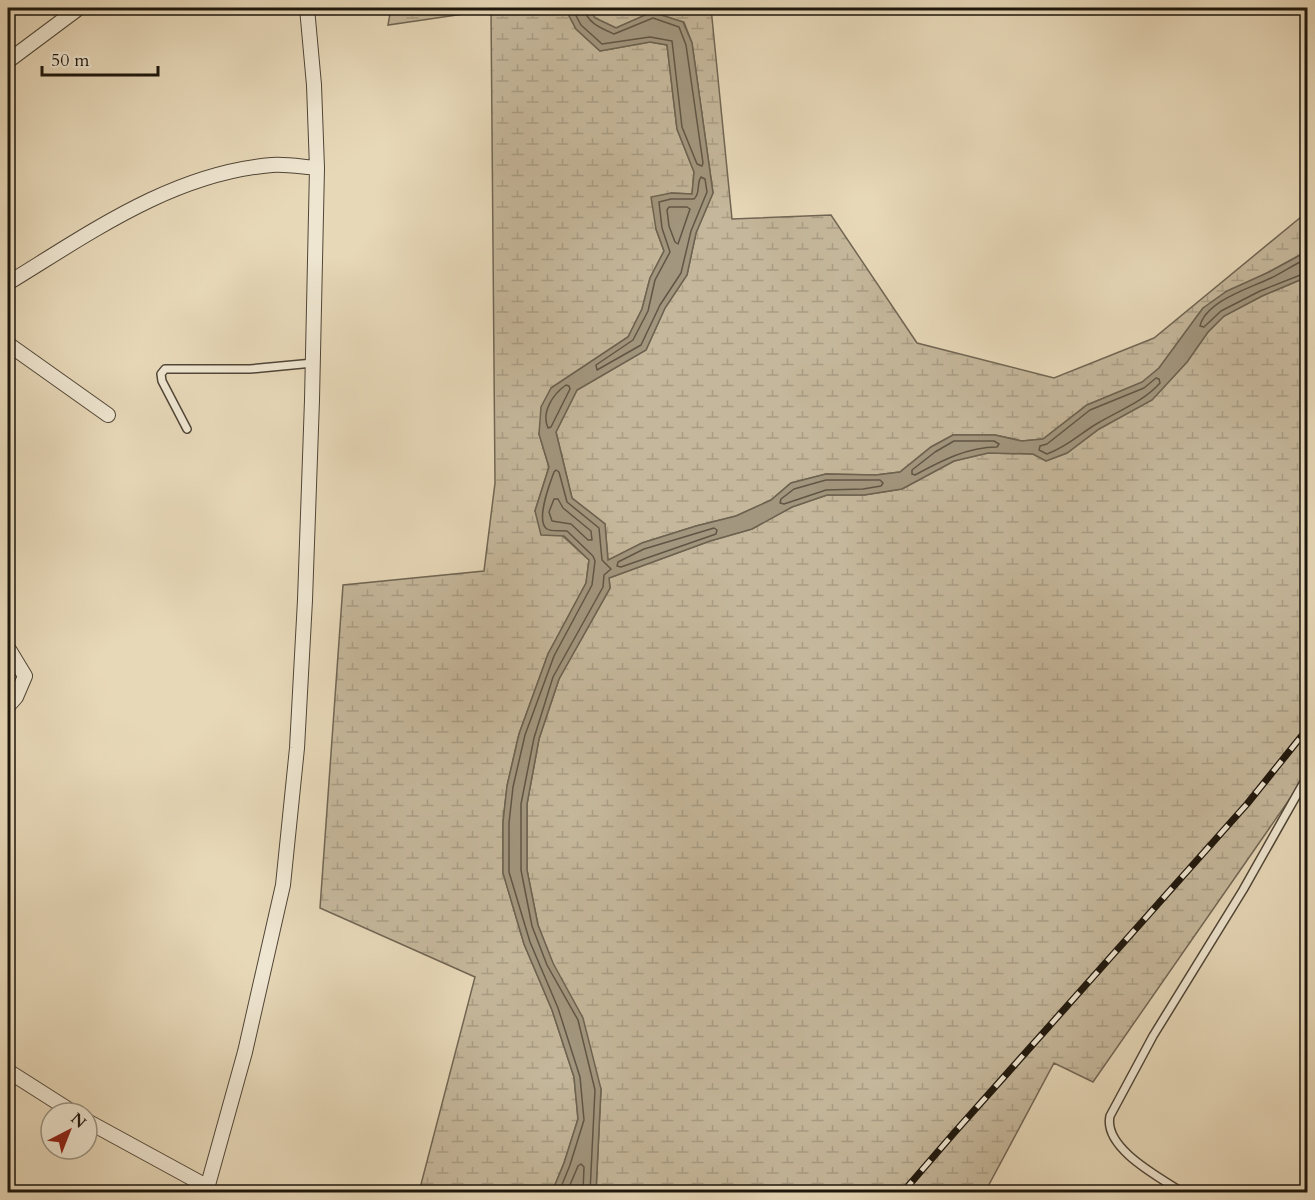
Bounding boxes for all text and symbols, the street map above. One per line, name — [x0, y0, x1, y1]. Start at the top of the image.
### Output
scale bar — [42, 39, 158, 77]
text: 50 m — [51, 48, 90, 73]
north arrow — [39, 1101, 99, 1161]
text: N — [66, 1108, 91, 1133]

